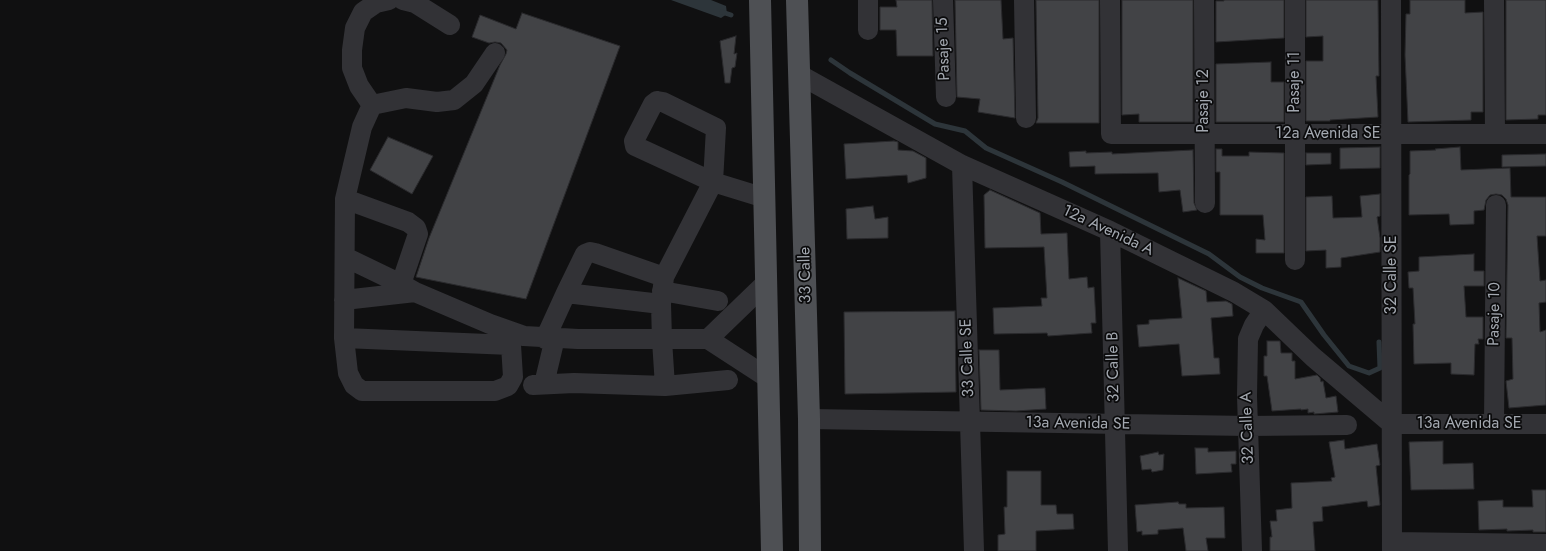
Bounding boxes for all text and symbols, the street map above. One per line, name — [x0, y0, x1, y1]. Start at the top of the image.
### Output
street label: Pasaje 15 — [933, 17, 955, 81]
street label: Pasaje 11 — [1285, 51, 1305, 113]
street label: Pasaje 12 — [1194, 69, 1214, 133]
street label: 12a Avenida SE — [1275, 124, 1381, 144]
street label: 12a Avenida A — [1059, 202, 1157, 260]
street label: 32 Calle SE — [1382, 235, 1402, 315]
street label: 33 Calle — [796, 247, 816, 303]
street label: Pasaje 10 — [1485, 282, 1505, 346]
street label: 33 Calle SE — [957, 318, 979, 398]
street label: 32 Calle B — [1104, 332, 1124, 402]
street label: 32 Calle A — [1237, 392, 1259, 464]
street label: 13a Avenida SE — [1025, 413, 1131, 435]
street label: 13a Avenida SE — [1417, 414, 1521, 434]

